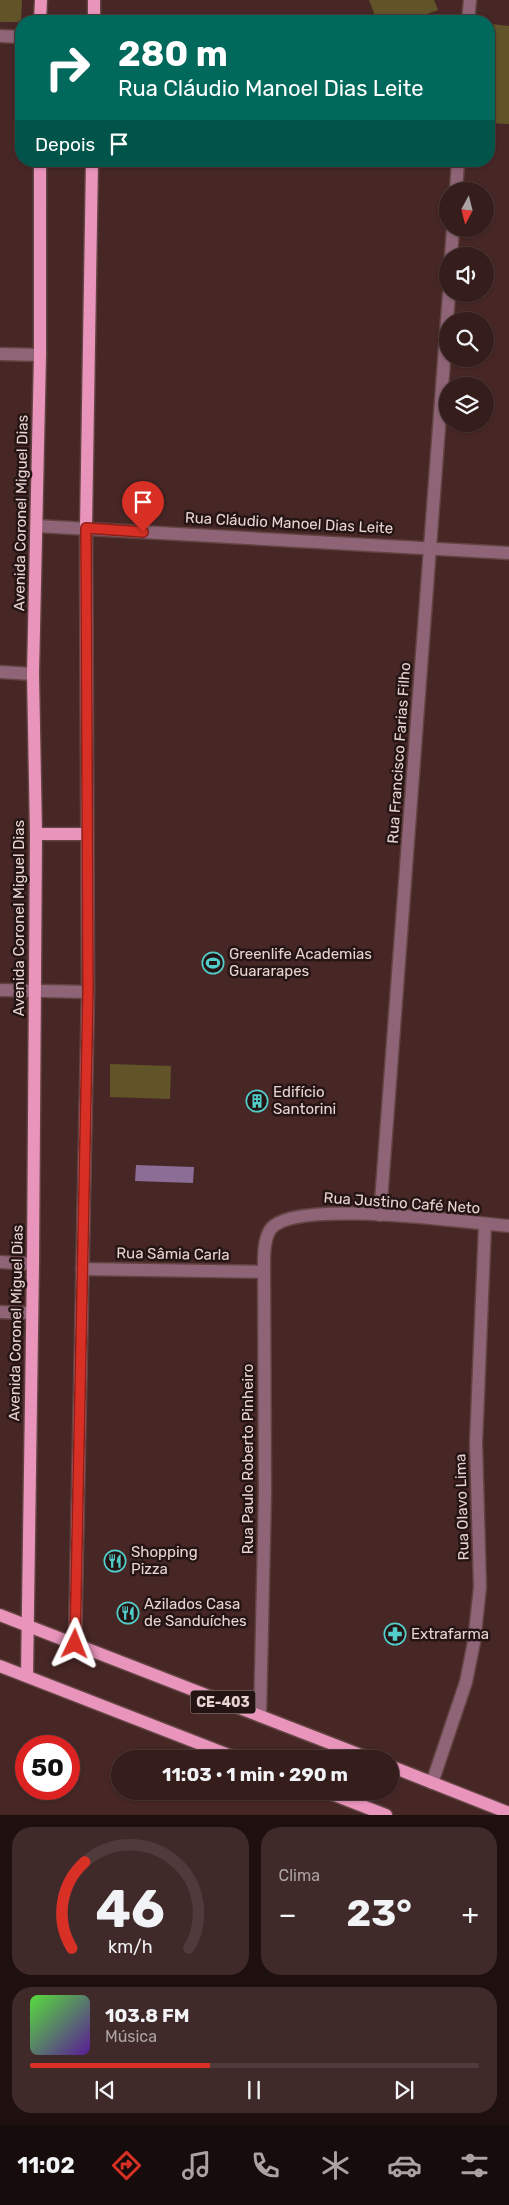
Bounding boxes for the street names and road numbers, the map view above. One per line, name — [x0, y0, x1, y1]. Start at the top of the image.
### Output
street label: Avenida Coronel Miguel Dias — [10, 414, 32, 611]
street label: Rua Cláudio Manoel Dias Leite — [184, 509, 394, 537]
street label: Rua Francisco Farias Filho — [384, 662, 414, 844]
street label: Avenida Coronel Miguel Dias — [10, 819, 28, 1016]
street label: Rua Justino Café Neto — [323, 1189, 481, 1217]
street label: Avenida Coronel Miguel Dias — [5, 1224, 27, 1421]
street label: Rua Sâmia Carla — [116, 1244, 230, 1264]
street label: Rua Paulo Roberto Pinheiro — [239, 1364, 257, 1554]
street label: Rua Olavo Lima — [451, 1453, 473, 1561]
road number: CE-403 — [190, 1690, 256, 1714]

